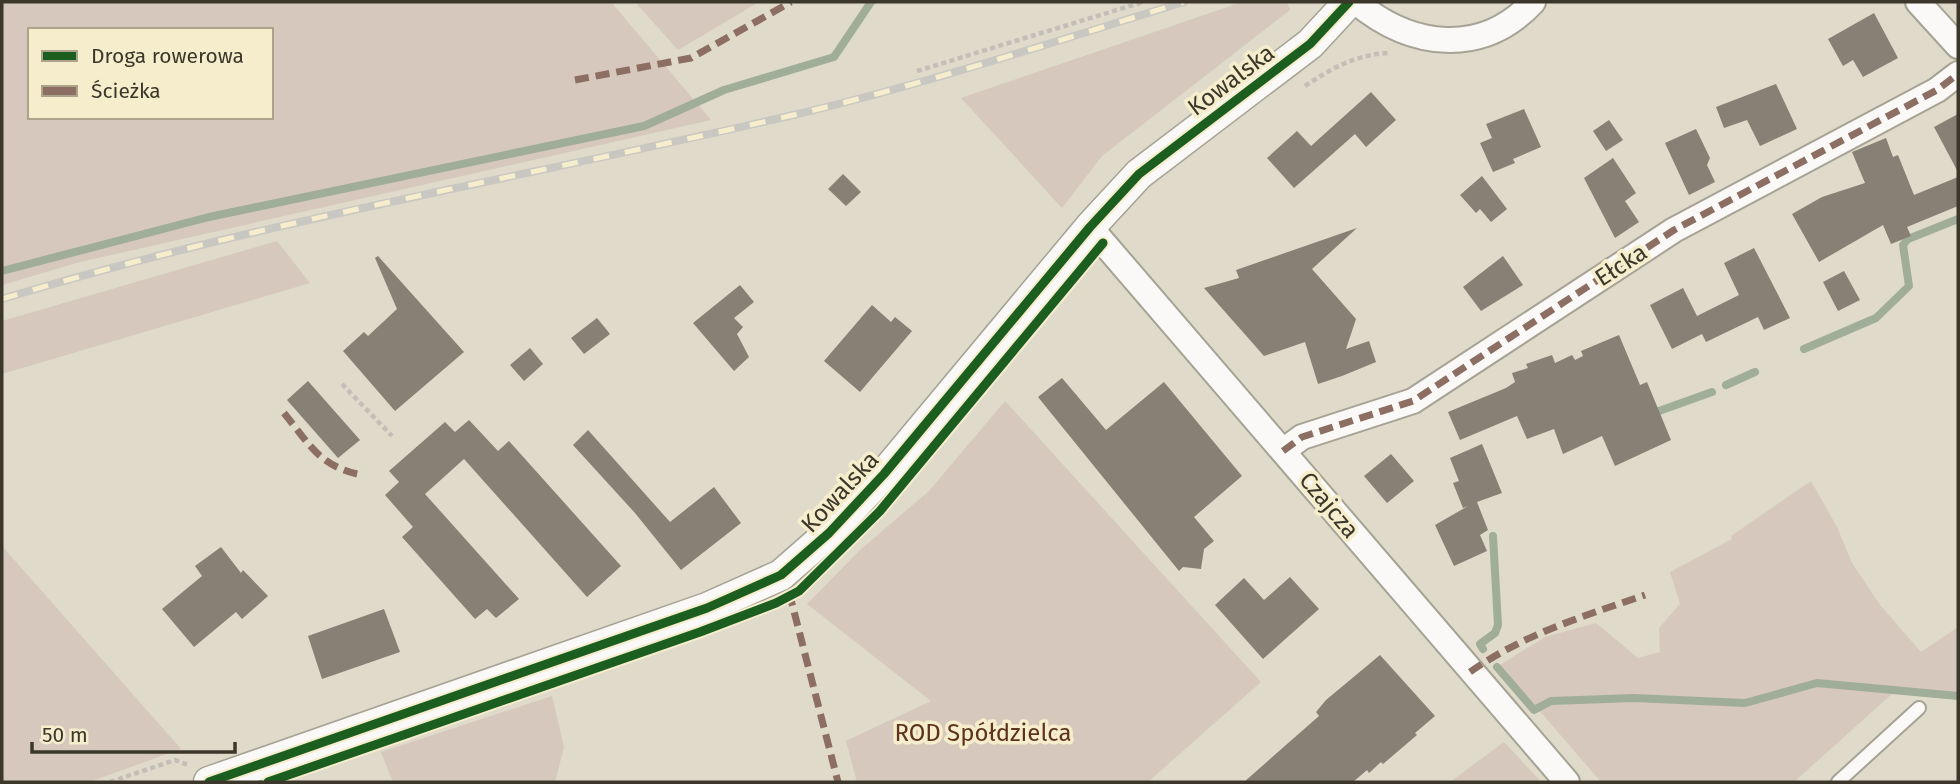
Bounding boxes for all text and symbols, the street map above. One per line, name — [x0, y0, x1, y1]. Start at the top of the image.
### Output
legend — [28, 28, 273, 119]
street label: Kowalska — [1182, 38, 1280, 122]
text: Droga rowerowa — [91, 43, 244, 69]
text: Ścieżka — [91, 78, 161, 104]
street label: Ełcka — [1590, 238, 1652, 292]
street label: Kowalska — [795, 446, 885, 538]
street label: Czajcza — [1293, 466, 1365, 544]
scale bar — [32, 710, 234, 754]
park label: ROD Spółdzielca — [894, 719, 1072, 747]
text: 50 m — [42, 722, 88, 748]

